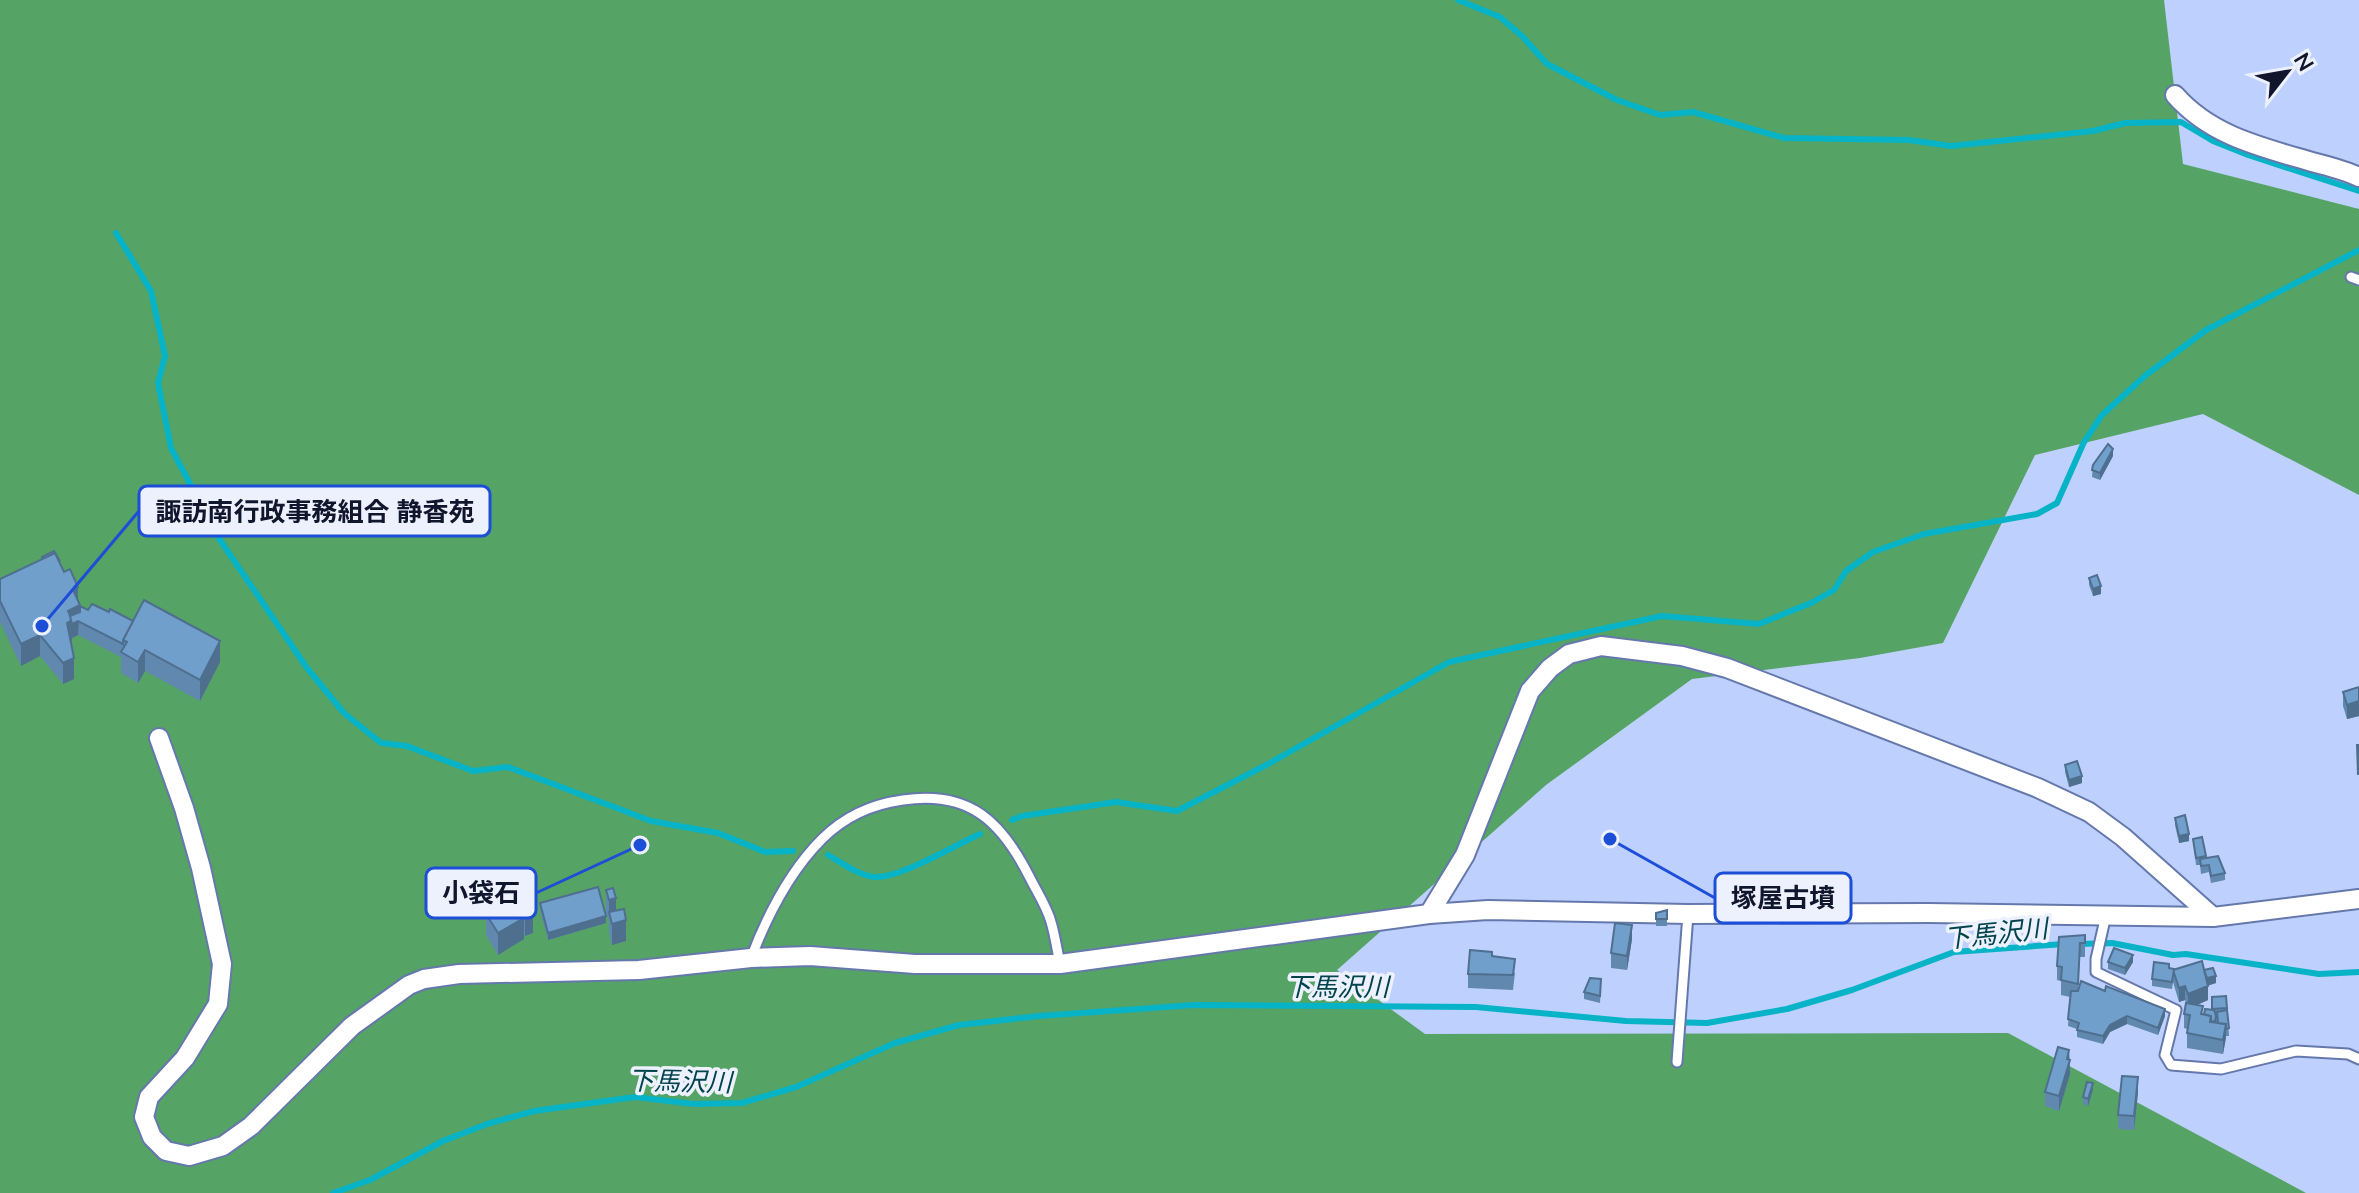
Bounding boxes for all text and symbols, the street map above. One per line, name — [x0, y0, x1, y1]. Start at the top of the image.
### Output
north arrow — [2247, 32, 2327, 112]
text: N — [2288, 47, 2320, 76]
callout: 諏訪南行政事務組合 静香苑 — [139, 486, 490, 536]
text: 諏訪南行政事務組合 静香苑 — [155, 495, 475, 528]
callout: 小袋石 — [426, 868, 536, 918]
callout: 塚屋古墳 — [1715, 873, 1851, 923]
text: 小袋石 — [442, 876, 520, 909]
text: 塚屋古墳 — [1731, 881, 1835, 914]
water label: 下馬沢川 — [1943, 911, 2052, 955]
water label: 下馬沢川 — [1285, 970, 1392, 1003]
water label: 下馬沢川 — [628, 1064, 735, 1098]

